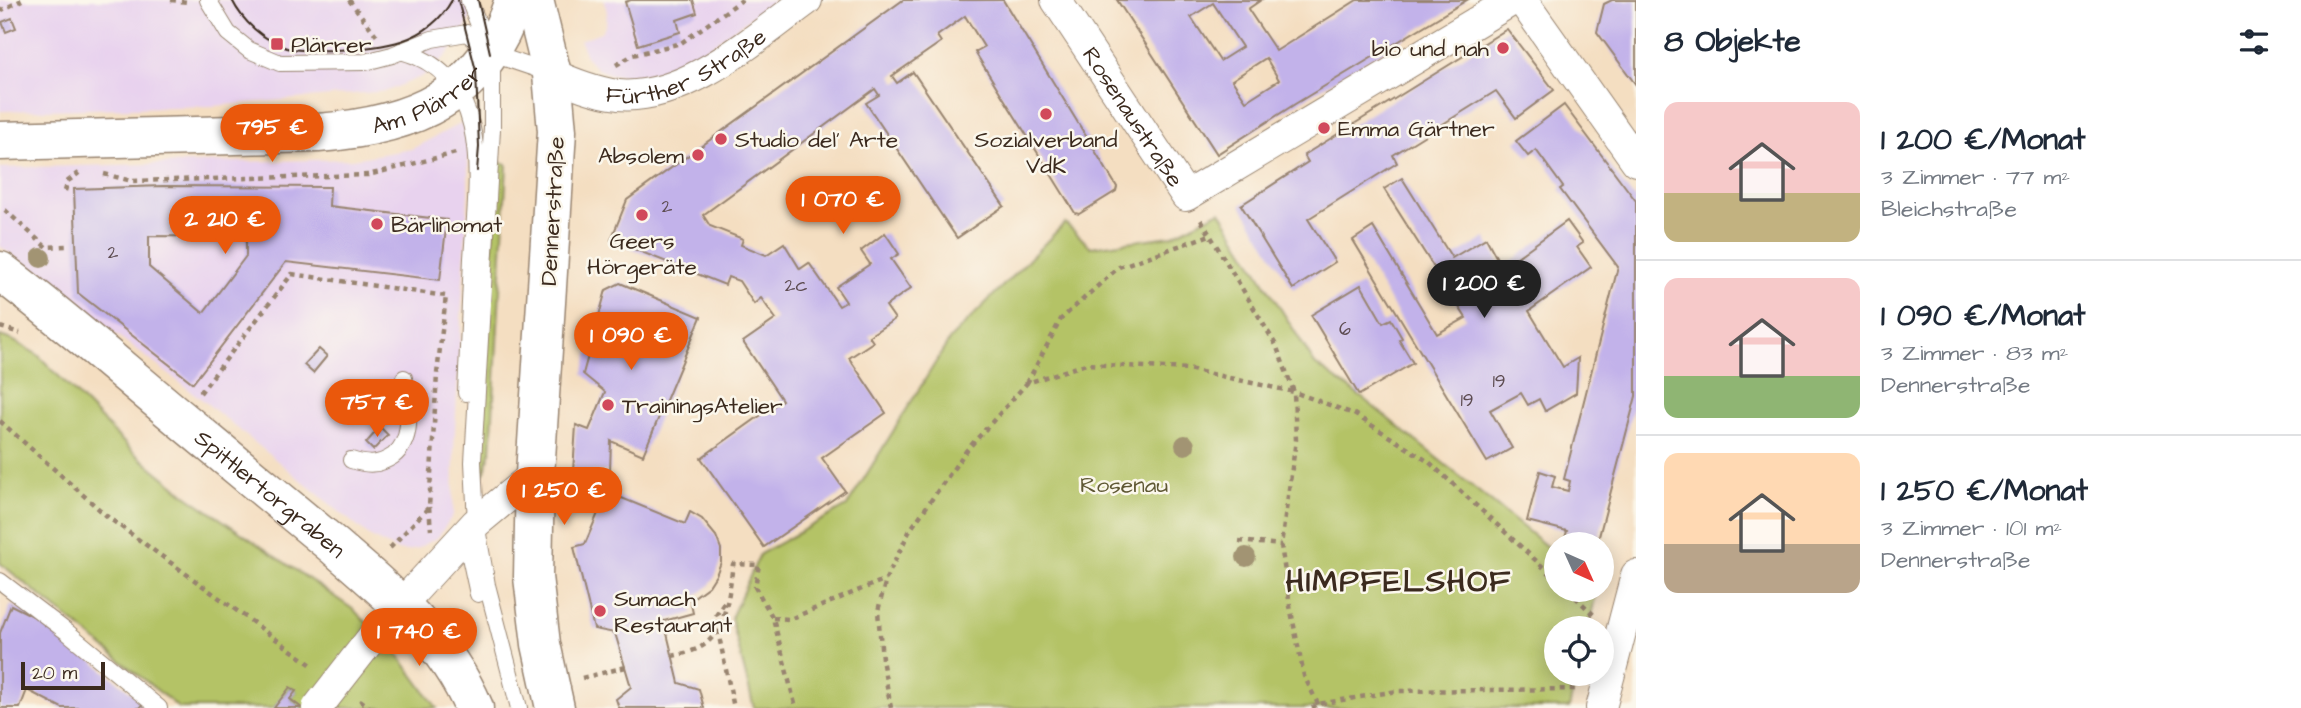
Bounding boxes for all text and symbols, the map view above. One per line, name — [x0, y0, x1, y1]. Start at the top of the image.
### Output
street label: Fürther Straße — [604, 21, 773, 112]
text: 8 Objekte — [1664, 21, 1801, 63]
icon: filters — [2235, 23, 2273, 61]
place label: Plärrer — [291, 29, 372, 61]
place label: bio und nah — [1372, 33, 1490, 65]
marker: Plärrer — [269, 36, 285, 52]
marker: bio und nah — [1495, 40, 1511, 56]
street label: Rosenaustraße — [1074, 41, 1191, 194]
street label: Am Plärrer — [369, 58, 491, 142]
pin: 795 € — [223, 104, 321, 164]
marker: Sozialverband VdK — [1038, 106, 1054, 122]
text: 795 € — [236, 111, 308, 143]
place label: Emma Gärtner — [1338, 113, 1495, 145]
text: 1 200 €/Monat — [1881, 119, 2085, 161]
marker: Emma Gärtner — [1316, 120, 1332, 136]
place label: Studio del' Arte — [735, 124, 898, 156]
place label: Sozialverband VdK — [975, 124, 1118, 182]
icon: home — [1720, 130, 1804, 214]
marker: Studio del' Arte — [713, 131, 729, 147]
street label: Dennerstraße — [533, 136, 573, 287]
place label: Absolem — [598, 140, 684, 172]
marker: Absolem — [690, 147, 706, 163]
text: 3 Zimmer · 77 m² — [1881, 161, 2070, 193]
pin: 1 070 € — [778, 176, 908, 236]
text: 1 070 € — [802, 183, 884, 215]
house number: 2 — [662, 193, 673, 220]
text: Bleichstraße — [1881, 193, 2017, 225]
pin: 2 210 € — [160, 196, 290, 256]
text: 2 210 € — [185, 203, 265, 235]
marker: Geers Hörgeräte — [634, 207, 650, 223]
place label: Bärlinomat — [391, 209, 503, 241]
marker: Bärlinomat — [369, 216, 385, 232]
place label: Geers Hörgeräte — [587, 225, 697, 284]
house number: 2 — [108, 239, 119, 266]
pin: 1 200 € — [1419, 260, 1549, 320]
text: 1 200 € — [1443, 267, 1525, 299]
house number: 2c — [785, 272, 807, 299]
text: 1 090 €/Monat — [1881, 295, 2085, 337]
icon: home — [1720, 306, 1804, 390]
pin: 1 090 € — [566, 312, 696, 372]
house number: 6 — [1339, 316, 1351, 343]
text: 1 090 € — [590, 319, 672, 351]
text: 3 Zimmer · 83 m² — [1881, 337, 2068, 369]
house number: 19 — [1492, 368, 1506, 395]
text: Dennerstraße — [1881, 369, 2031, 401]
pin: 757 € — [328, 380, 426, 439]
text: 757 € — [341, 386, 413, 418]
house number: 19 — [1460, 387, 1474, 414]
place label: TrainingsAtelier — [622, 390, 783, 423]
marker: TrainingsAtelier — [600, 397, 616, 413]
street label: Spittlertorgraben — [188, 422, 352, 566]
pin: 1 250 € — [499, 468, 629, 527]
park label: Rosenau — [1080, 469, 1168, 501]
text: 1 250 €/Monat — [1881, 470, 2088, 512]
text: 1 250 € — [522, 474, 606, 506]
icon: home — [1720, 481, 1804, 565]
text: 3 Zimmer · 101 m² — [1881, 512, 2062, 544]
north arrow — [1544, 532, 1614, 602]
map controls — [1544, 532, 1614, 686]
text: Dennerstraße — [1881, 544, 2031, 576]
district label: HIMPFELSHOF — [1286, 561, 1512, 603]
place label: Sumach Restaurant — [614, 583, 733, 641]
marker: Sumach Restaurant — [592, 603, 608, 619]
pin: 1 740 € — [354, 608, 484, 668]
text: 1 740 € — [377, 615, 461, 647]
button: locate — [1544, 616, 1614, 686]
scale bar — [21, 659, 105, 691]
text: 20 m — [32, 660, 77, 687]

